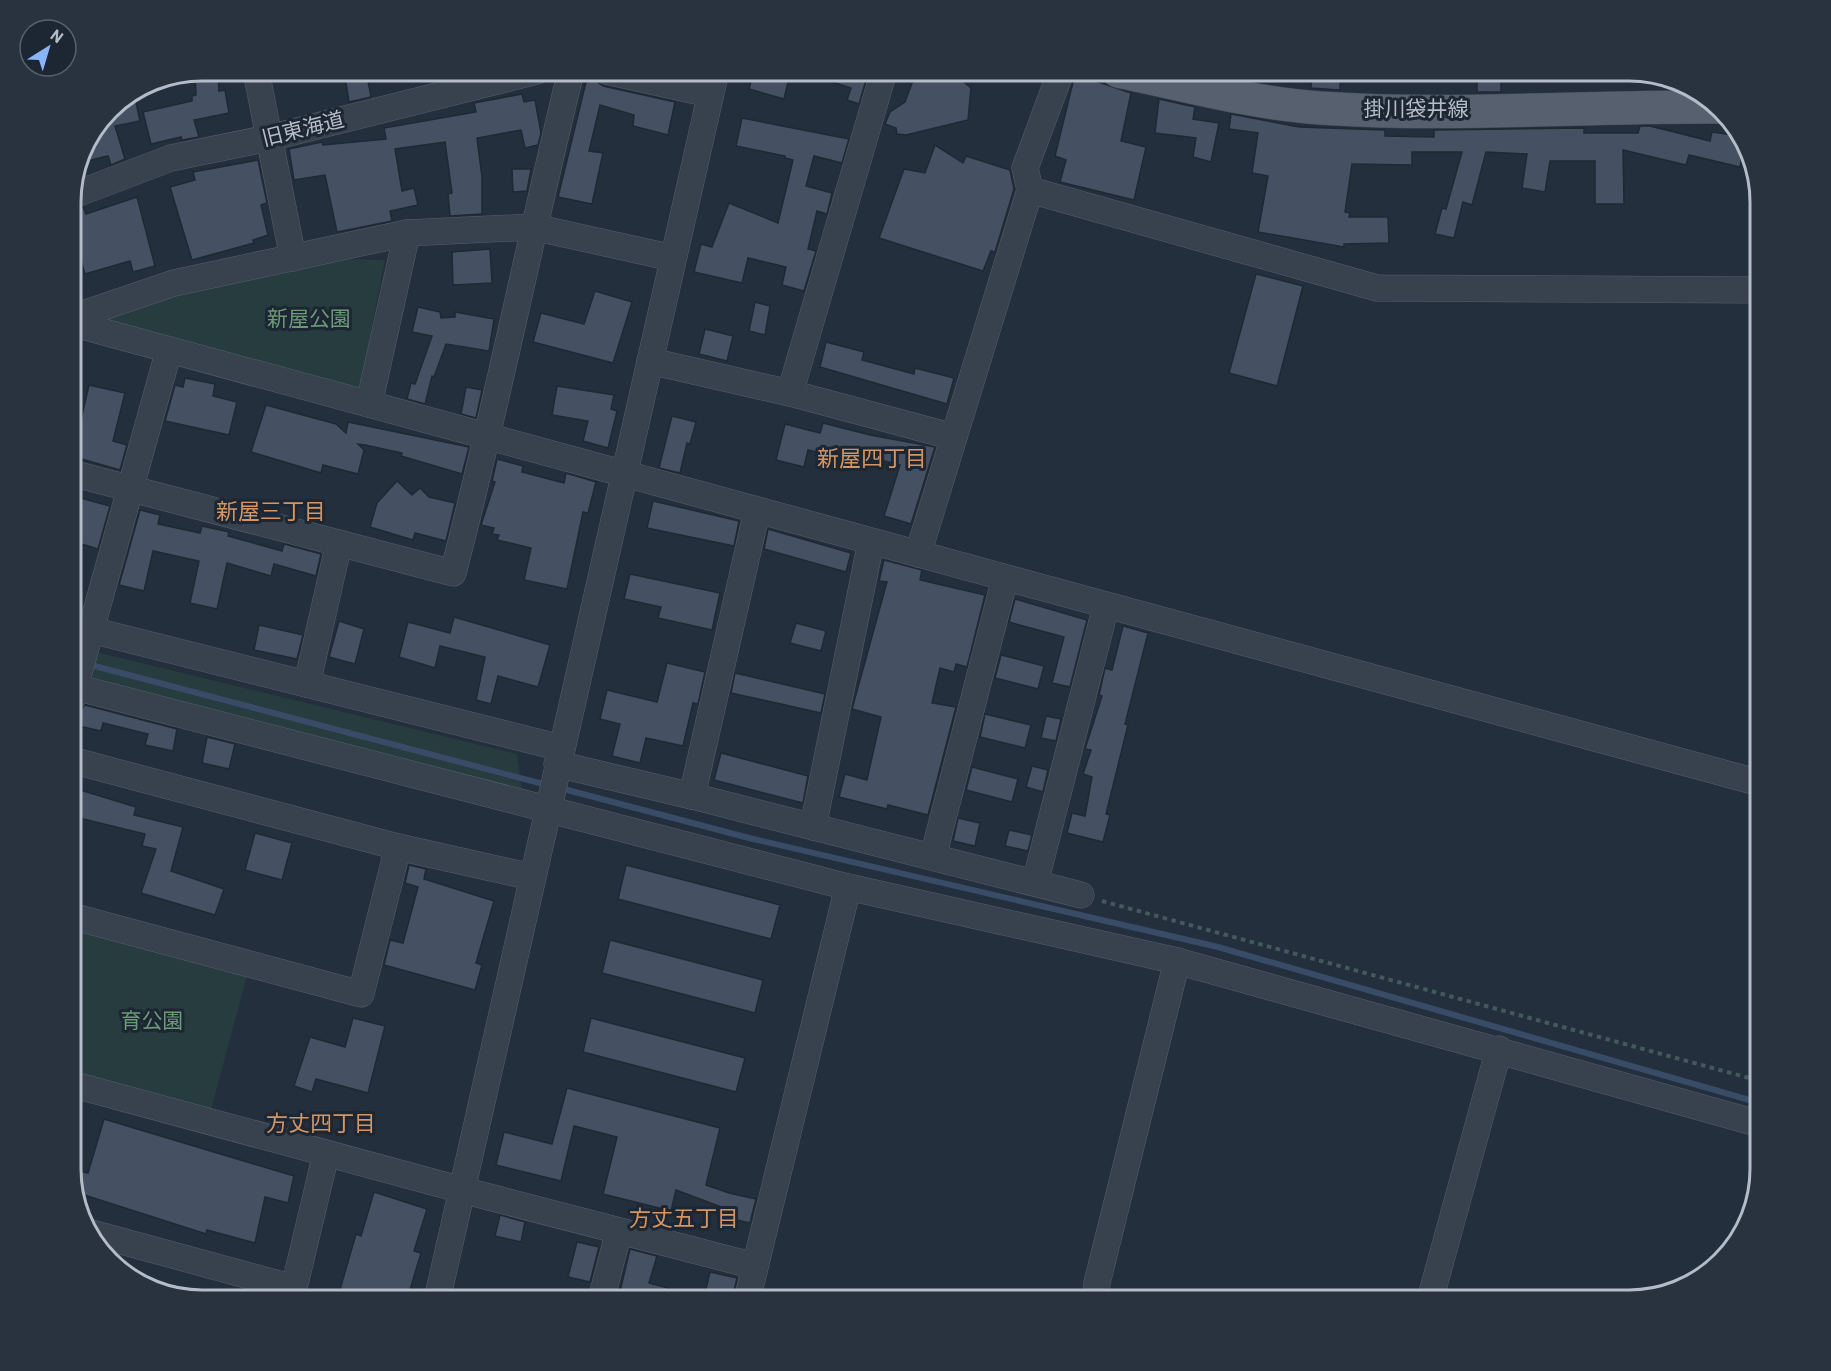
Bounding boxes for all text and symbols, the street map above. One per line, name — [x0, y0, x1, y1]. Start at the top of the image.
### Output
north arrow — [18, 18, 78, 78]
text: N — [47, 25, 67, 46]
street label: 掛川袋井線 — [1364, 95, 1469, 120]
street label: 旧東海道 — [259, 105, 346, 150]
park label: 新屋公園 — [267, 305, 351, 330]
district label: 新屋四丁目 — [817, 444, 927, 470]
district label: 新屋三丁目 — [216, 497, 326, 523]
park label: 育公園 — [121, 1007, 184, 1032]
district label: 方丈四丁目 — [266, 1109, 376, 1135]
district label: 方丈五丁目 — [629, 1204, 739, 1230]

